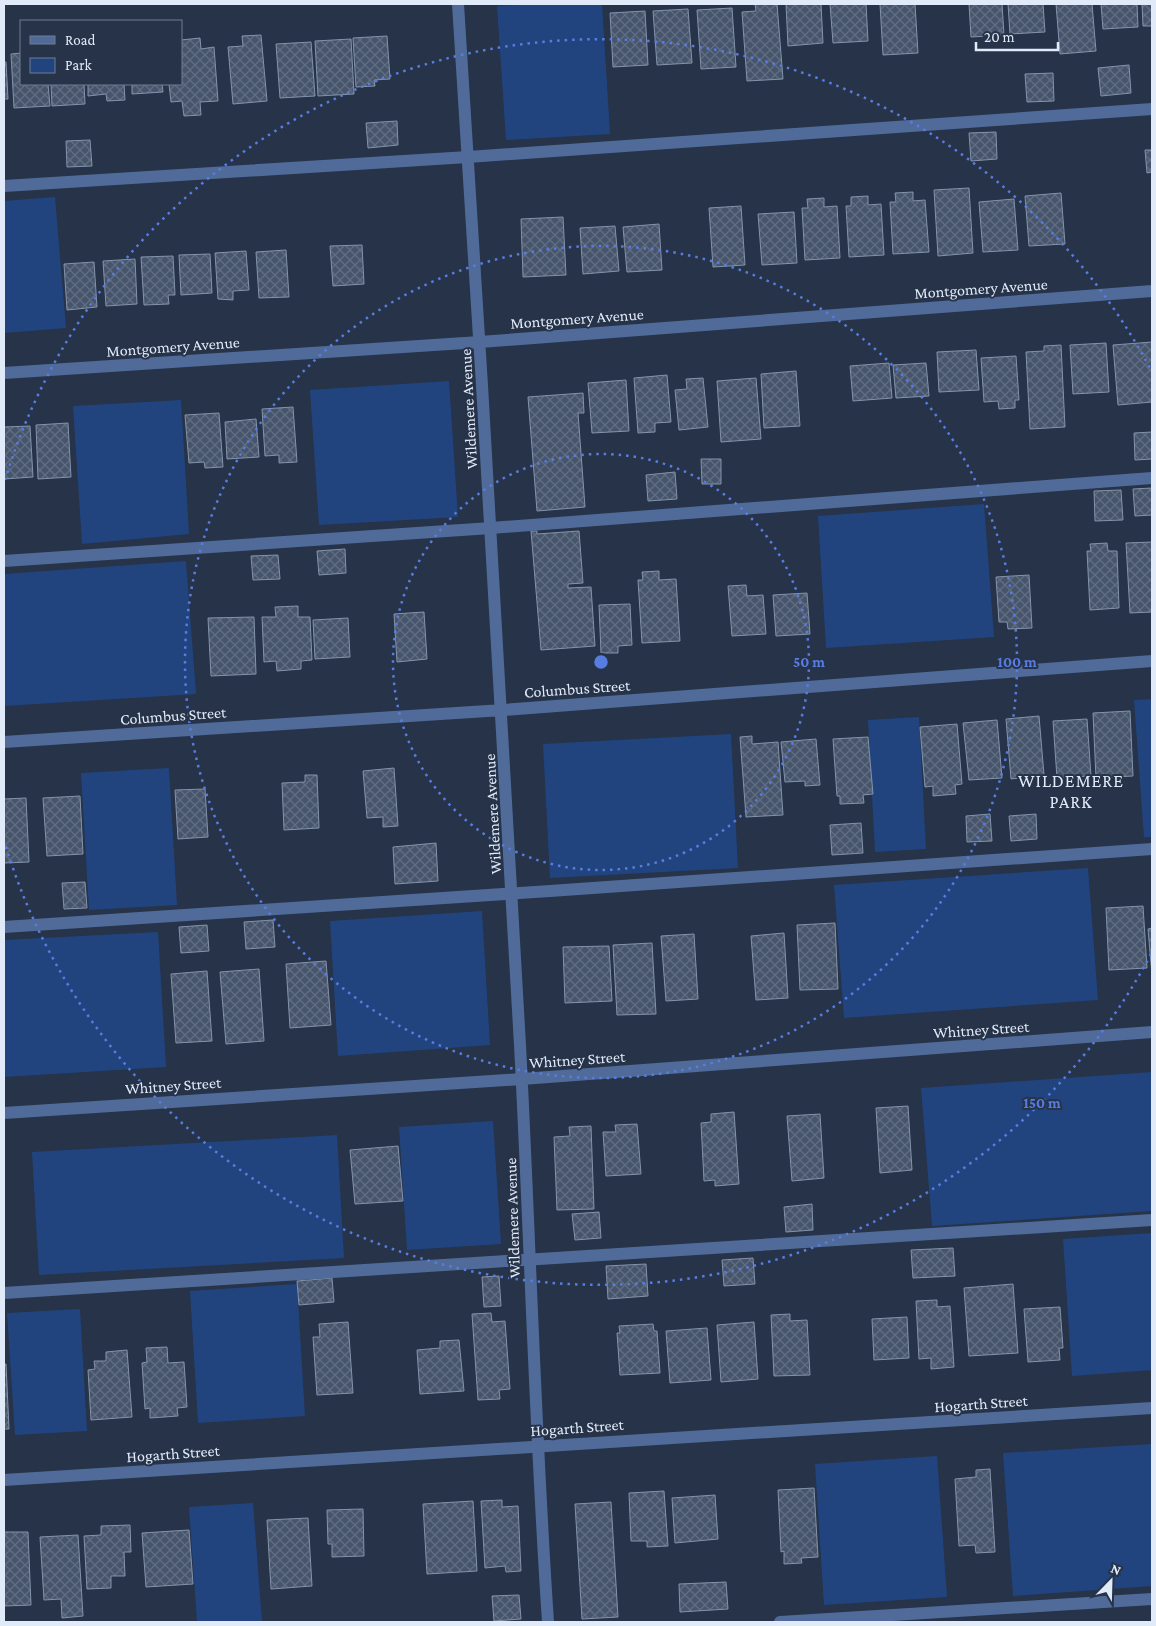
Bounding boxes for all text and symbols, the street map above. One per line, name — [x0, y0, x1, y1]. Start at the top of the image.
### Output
legend — [20, 20, 182, 85]
scale bar — [976, 20, 1058, 52]
text: 20 m — [984, 29, 1015, 45]
text: Road — [65, 32, 96, 48]
text: Park — [65, 57, 92, 73]
street label: Montgomery Avenue — [914, 275, 1048, 303]
street label: Montgomery Avenue — [510, 305, 644, 333]
street label: Montgomery Avenue — [106, 333, 240, 361]
street label: Wildemere Avenue — [457, 348, 480, 470]
centre of rings — [592, 653, 610, 671]
text: 50 m — [793, 654, 825, 670]
text: 100 m — [997, 654, 1037, 670]
street label: Columbus Street — [523, 676, 631, 701]
street label: Columbus Street — [119, 703, 227, 728]
street label: Wildemere Avenue — [481, 753, 504, 875]
district label: WILDEMERE PARK — [1018, 771, 1124, 812]
street label: Whitney Street — [932, 1018, 1030, 1042]
street label: Whitney Street — [528, 1048, 626, 1072]
street label: Whitney Street — [124, 1074, 222, 1098]
text: 150 m — [1023, 1095, 1061, 1111]
street label: Wildemere Avenue — [502, 1157, 523, 1279]
street label: Hogarth Street — [934, 1392, 1029, 1416]
street label: Hogarth Street — [530, 1416, 625, 1440]
street label: Hogarth Street — [126, 1442, 221, 1466]
north arrow — [1086, 1556, 1136, 1606]
text: N — [1109, 1560, 1124, 1578]

